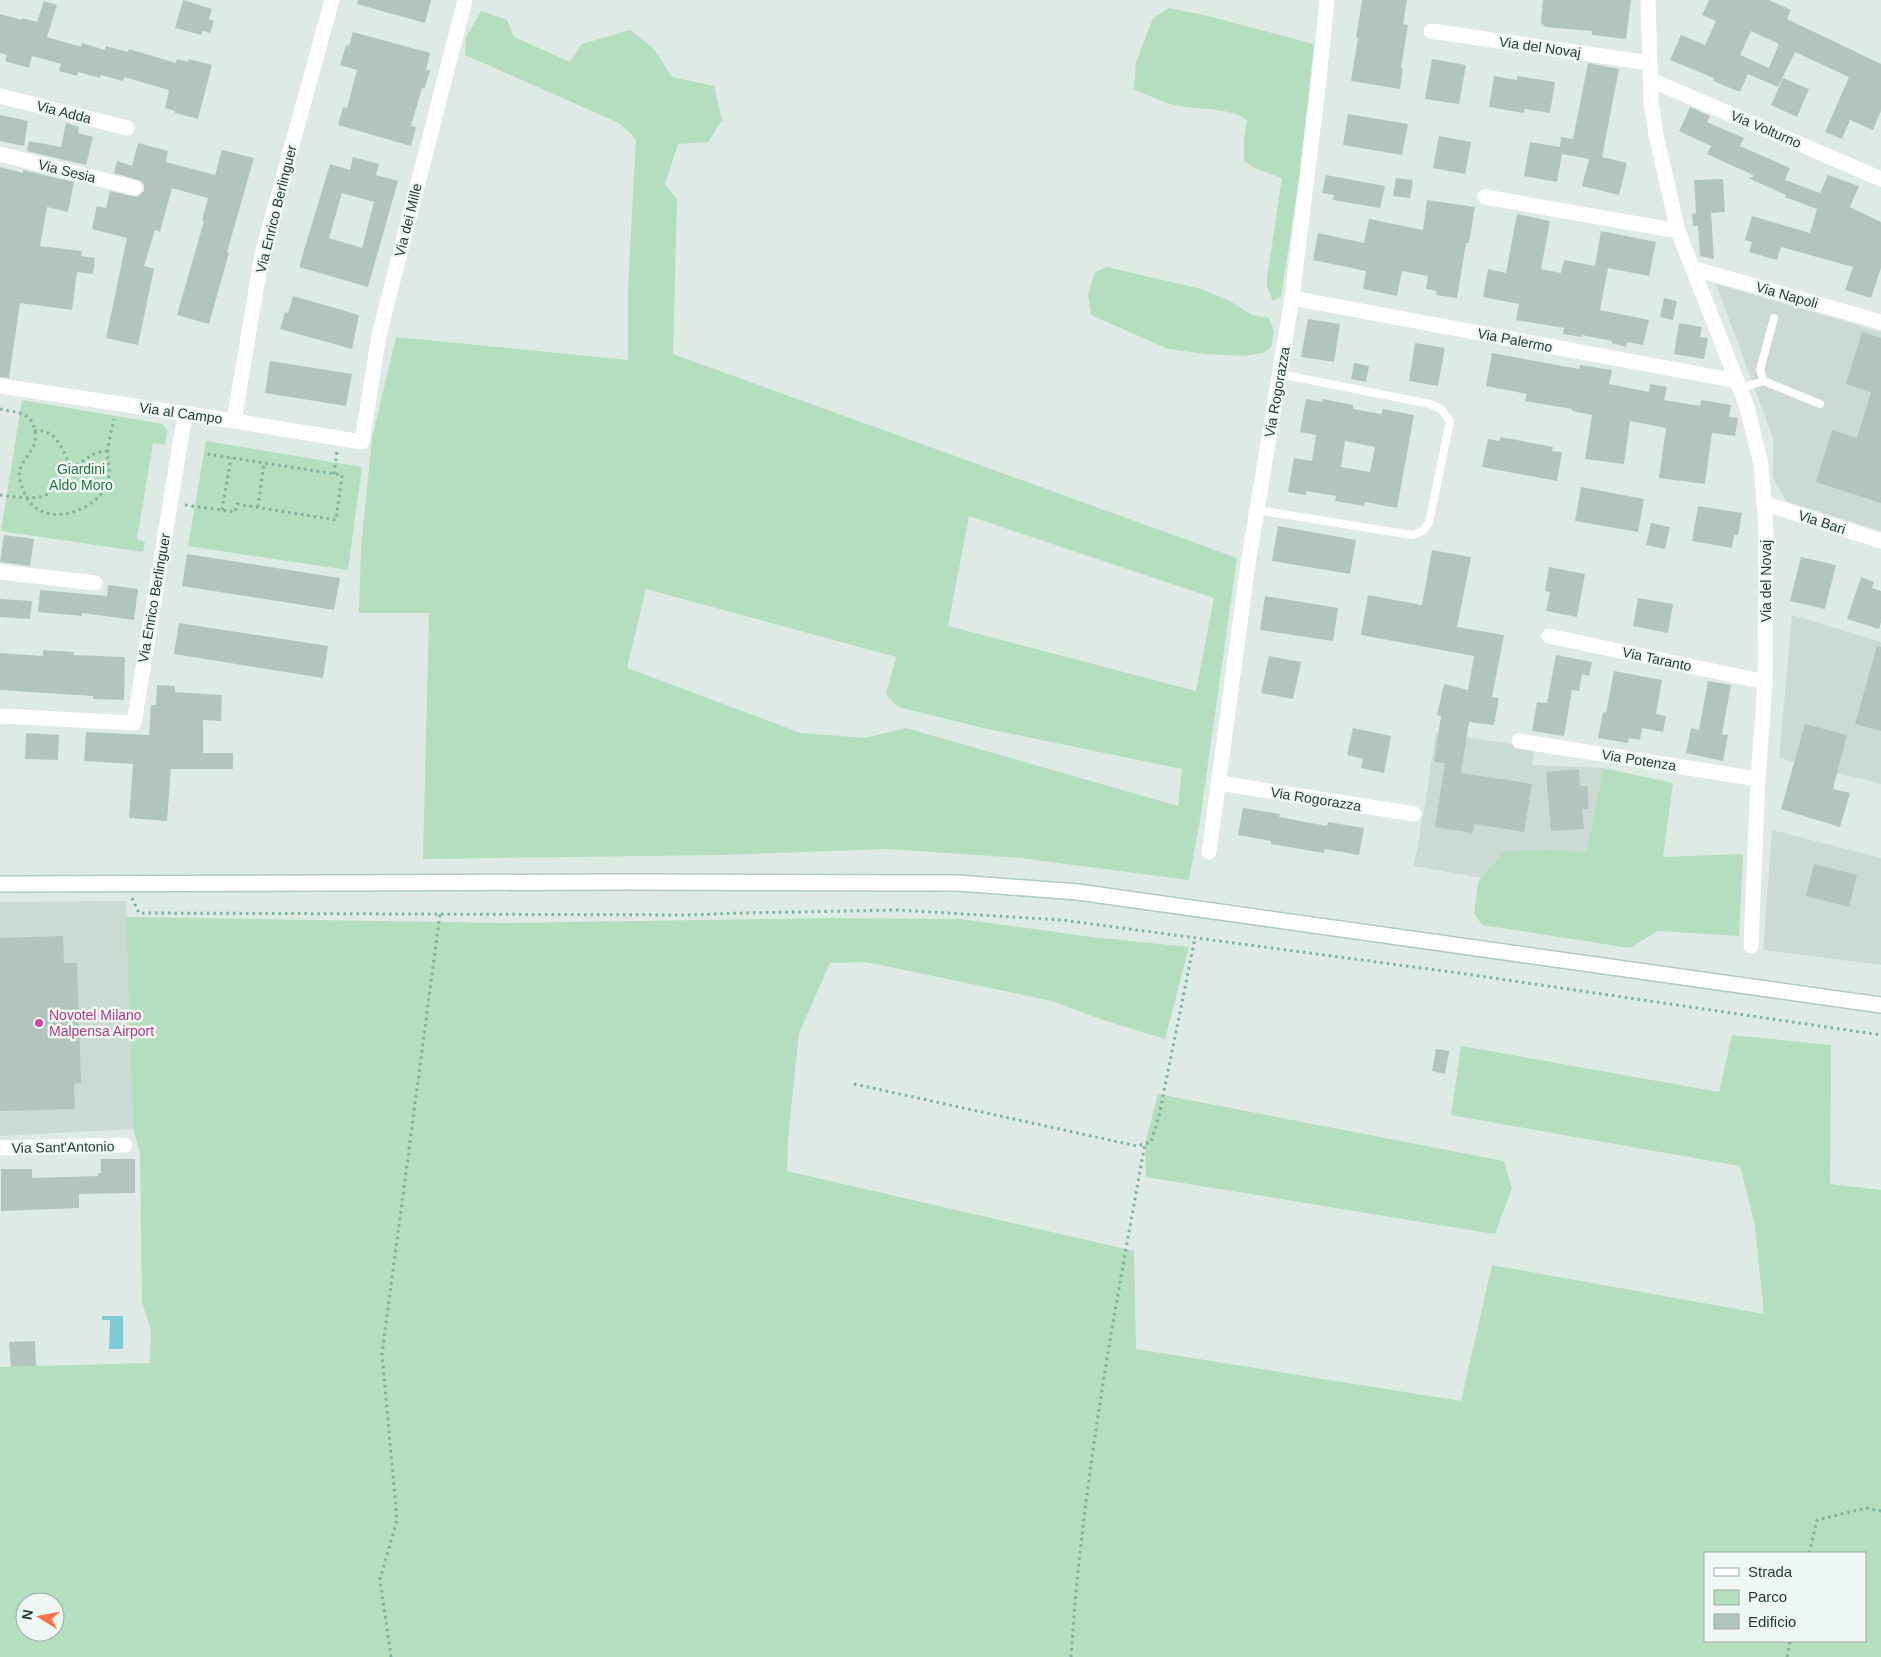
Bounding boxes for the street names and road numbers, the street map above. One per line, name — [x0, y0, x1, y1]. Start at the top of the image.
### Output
street label: Via del Novaj — [1498, 33, 1582, 61]
street label: Via Adda — [35, 97, 93, 127]
street label: Via Volturno — [1728, 107, 1804, 151]
street label: Via Enrico Berlinguer — [252, 143, 300, 275]
street label: Via Sesia — [36, 156, 98, 186]
street label: Via dei Mille — [391, 181, 425, 258]
street label: Via Napoli — [1754, 279, 1820, 311]
street label: Via Palermo — [1476, 325, 1554, 355]
street label: Via Rogorazza — [1261, 345, 1293, 438]
street label: Via al Campo — [138, 399, 224, 427]
street label: Via Bari — [1796, 507, 1848, 537]
street label: Via Enrico Berlinguer — [135, 532, 173, 664]
street label: Via del Novaj — [1758, 540, 1774, 622]
street label: Via Taranto — [1621, 644, 1693, 674]
street label: Via Potenza — [1601, 746, 1678, 774]
street label: Via Rogorazza — [1270, 784, 1363, 814]
street label: Via Sant'Antonio — [11, 1138, 115, 1156]

